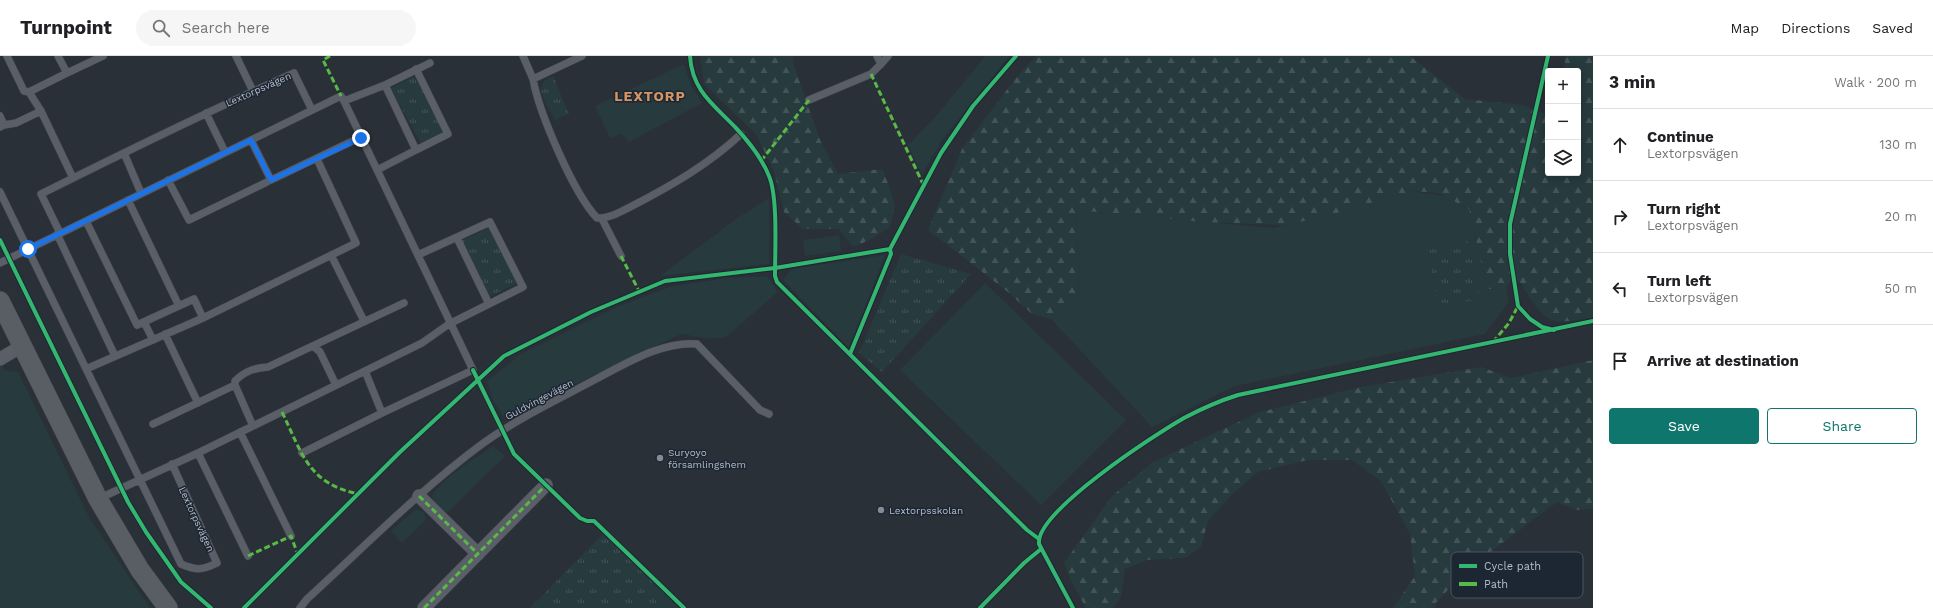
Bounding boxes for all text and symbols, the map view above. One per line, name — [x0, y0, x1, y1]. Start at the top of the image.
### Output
search box — [136, 10, 416, 46]
text: Turnpoint — [20, 16, 112, 39]
icon: search — [150, 17, 172, 39]
text: Search here — [182, 19, 270, 37]
text: Map — [1731, 20, 1759, 36]
text: Directions — [1781, 20, 1850, 36]
text: Saved — [1872, 20, 1913, 36]
map controls — [1545, 68, 1581, 176]
button: + — [1545, 68, 1581, 104]
street label: Lextorpsvägen — [224, 70, 293, 109]
text: 3 min — [1609, 72, 1655, 92]
text: Walk · 200 m — [1834, 75, 1917, 90]
district label: LEXTORP — [614, 88, 686, 104]
button: − — [1545, 104, 1581, 140]
text: Continue — [1647, 128, 1714, 146]
route end — [352, 129, 370, 147]
icon: ahead — [1609, 134, 1631, 156]
text: 130 m — [1879, 137, 1917, 152]
button: layers — [1545, 140, 1581, 176]
text: Lextorpsvägen — [1647, 146, 1739, 161]
text: Turn right — [1647, 200, 1720, 218]
icon: right — [1609, 206, 1631, 228]
text: 20 m — [1885, 209, 1917, 224]
text: Lextorpsvägen — [1647, 218, 1739, 233]
route start — [19, 240, 37, 258]
text: Turn left — [1647, 272, 1711, 290]
icon: left — [1609, 278, 1631, 300]
text: 50 m — [1885, 281, 1917, 296]
text: Lextorpsvägen — [1647, 290, 1739, 305]
icon: arrive — [1609, 350, 1631, 372]
text: Arrive at destination — [1647, 352, 1799, 370]
street label: Guldvingevägen — [503, 377, 575, 422]
button: Save — [1609, 408, 1759, 444]
button: Share — [1767, 408, 1917, 444]
place label: Suryoyo församlingshem — [668, 447, 746, 470]
marker: Suryoyo församlingshem — [655, 453, 665, 463]
street label: Lextorpsvägen — [177, 485, 216, 553]
marker: Lextorpsskolan — [876, 505, 886, 515]
place label: Lextorpsskolan — [889, 505, 963, 516]
legend — [1451, 552, 1583, 598]
text: Cycle path — [1484, 560, 1541, 573]
text: Path — [1484, 578, 1508, 591]

